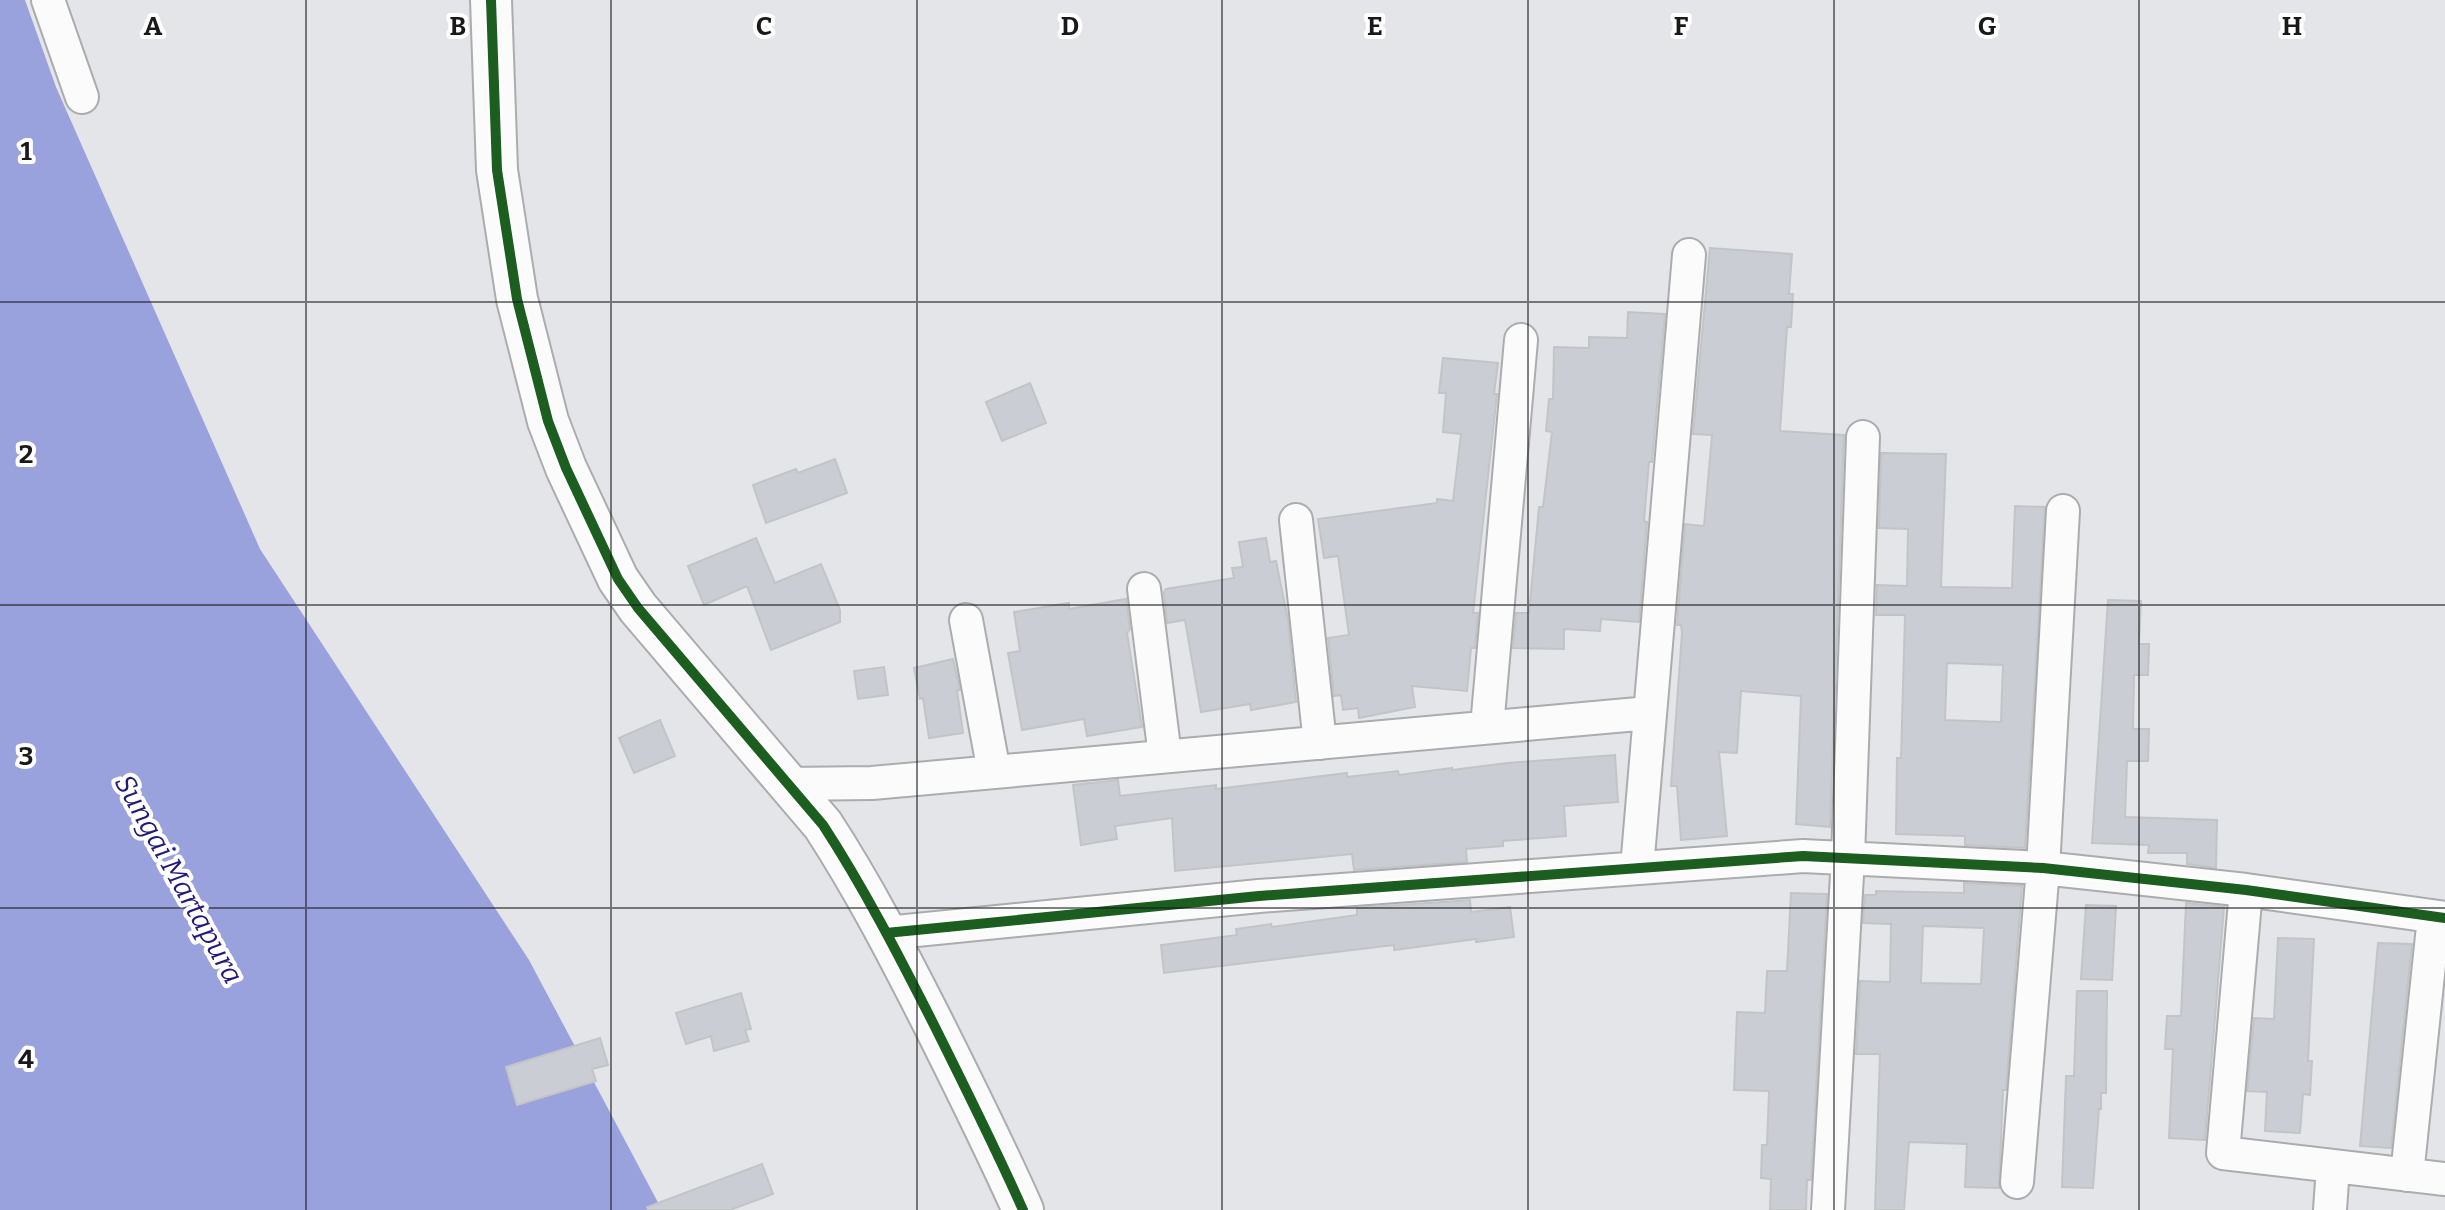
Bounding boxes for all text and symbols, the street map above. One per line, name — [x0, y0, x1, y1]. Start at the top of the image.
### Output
text: A — [144, 11, 163, 42]
text: B — [450, 11, 466, 42]
text: C — [756, 11, 772, 42]
text: D — [1061, 11, 1079, 42]
text: E — [1367, 11, 1383, 42]
text: F — [1674, 11, 1689, 42]
text: G — [1978, 11, 1997, 42]
text: H — [2282, 11, 2302, 42]
text: 1 — [20, 136, 32, 167]
text: 2 — [19, 439, 33, 470]
text: 3 — [19, 741, 33, 772]
water label: Sungai Martapura — [108, 769, 250, 989]
text: 4 — [18, 1044, 34, 1075]

